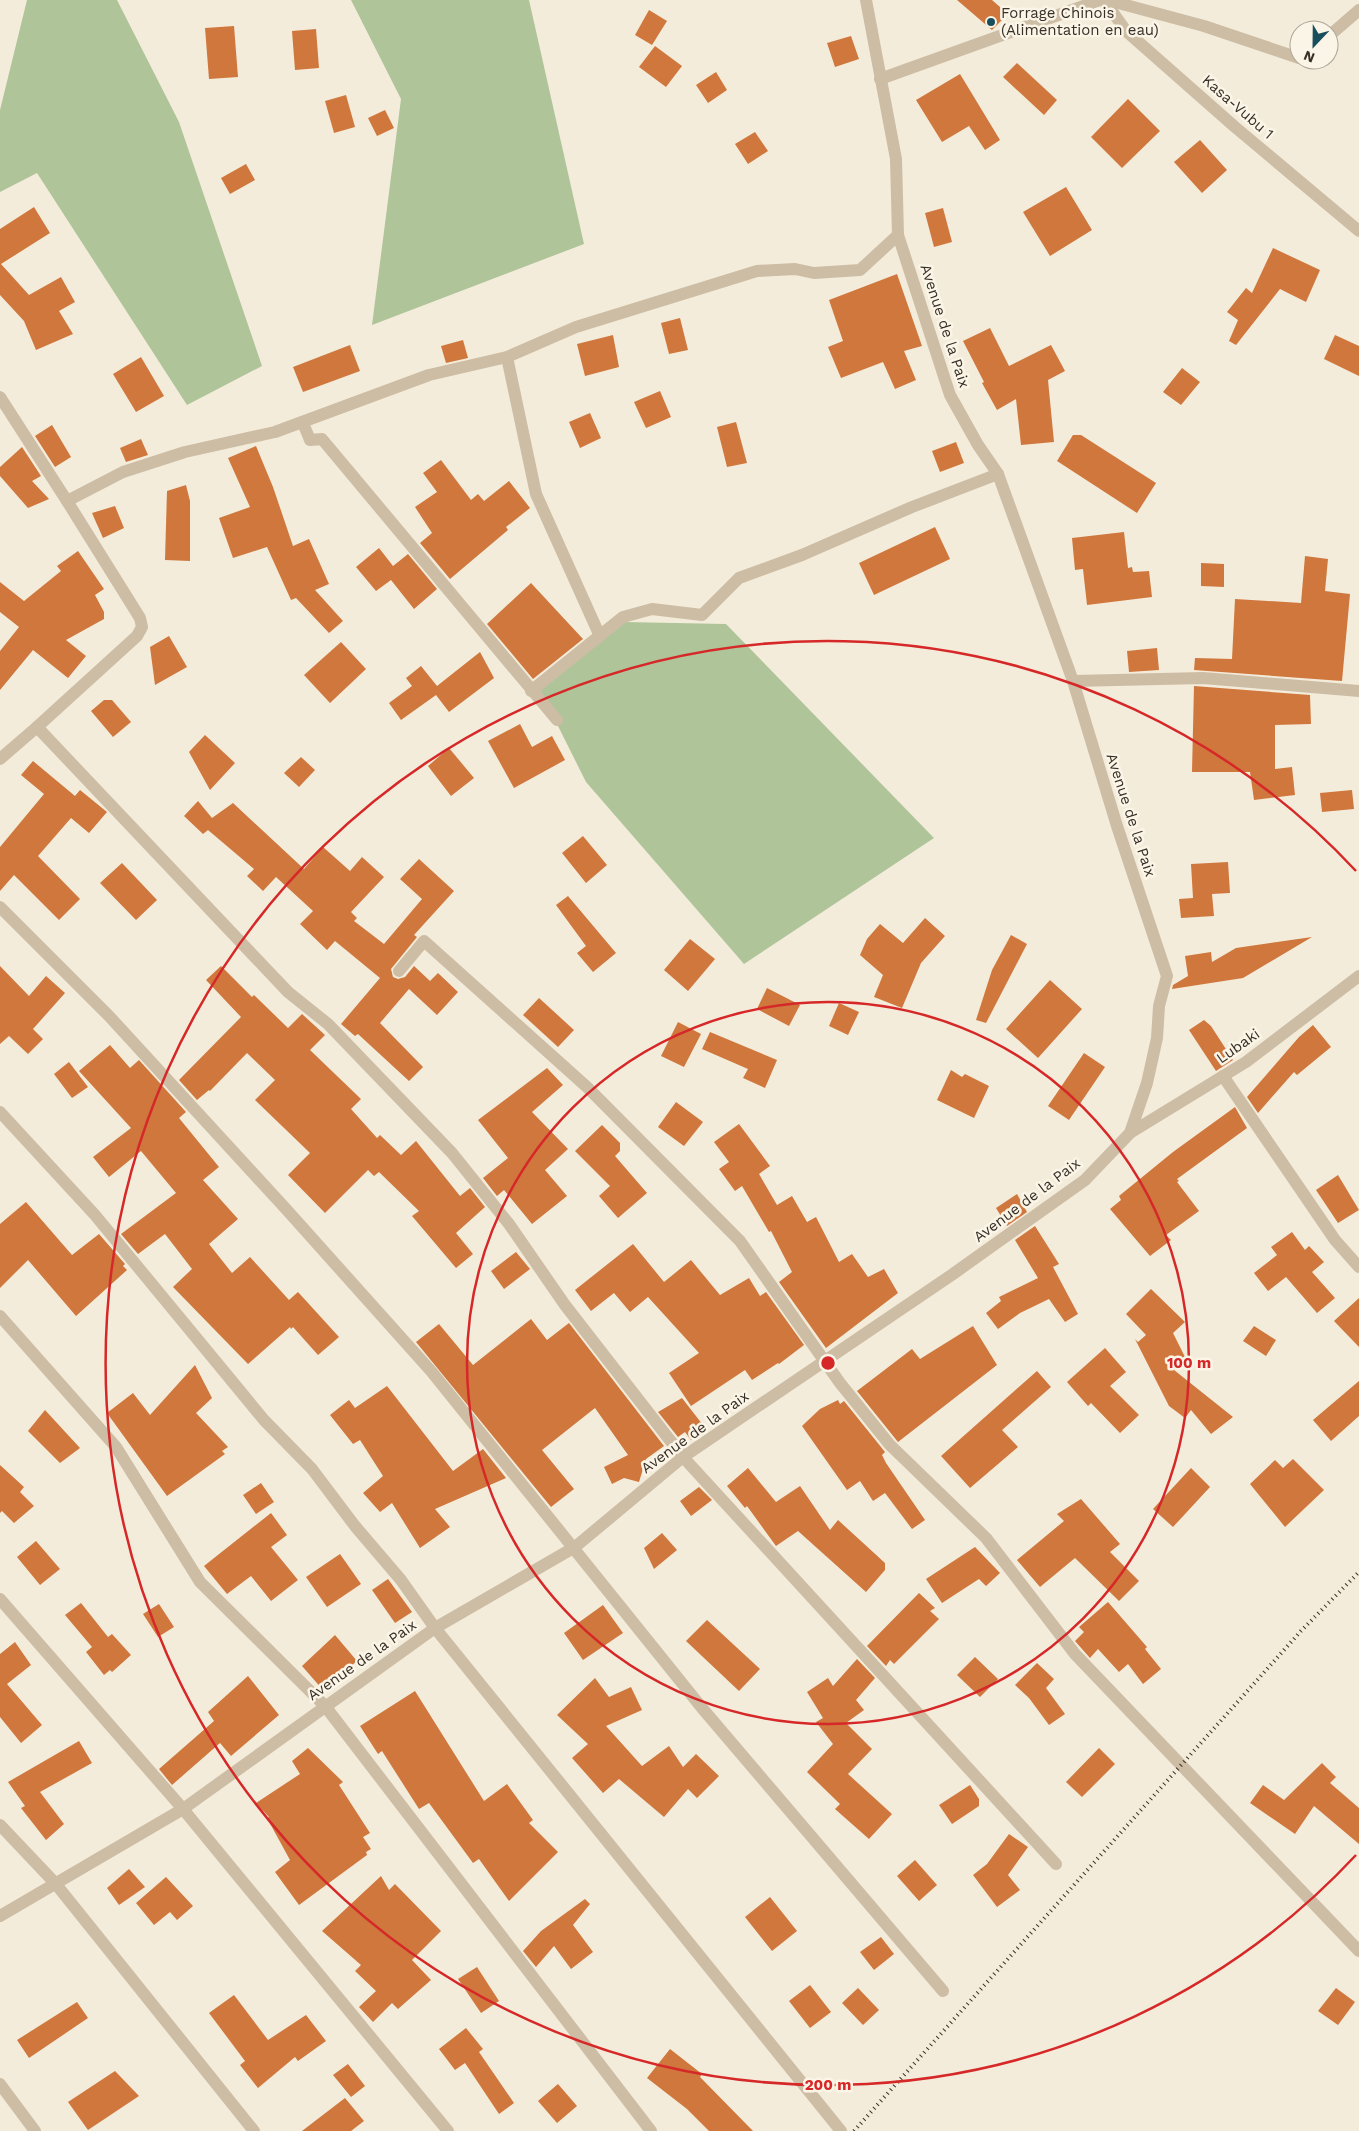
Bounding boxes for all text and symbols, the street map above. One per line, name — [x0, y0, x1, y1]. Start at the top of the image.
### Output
place label: Forrage Chinois (Alimentation en eau) — [1001, 4, 1159, 39]
marker: Forrage Chinois (Alimentation en eau) — [985, 16, 997, 28]
north arrow — [1289, 20, 1339, 70]
text: N — [1301, 48, 1317, 66]
street label: Kasa-Vubu 1 — [1199, 71, 1277, 143]
street label: Avenue de la Paix — [917, 262, 973, 390]
street label: Avenue de la Paix — [1103, 751, 1159, 879]
street label: Lubaki — [1213, 1025, 1263, 1067]
street label: Avenue de la Paix — [970, 1154, 1084, 1246]
centre of rings — [819, 1354, 837, 1372]
text: 100 m — [1167, 1354, 1211, 1372]
street label: Avenue de la Paix — [638, 1387, 752, 1477]
street label: Avenue de la Paix — [304, 1616, 420, 1704]
text: 200 m — [805, 2076, 851, 2094]

